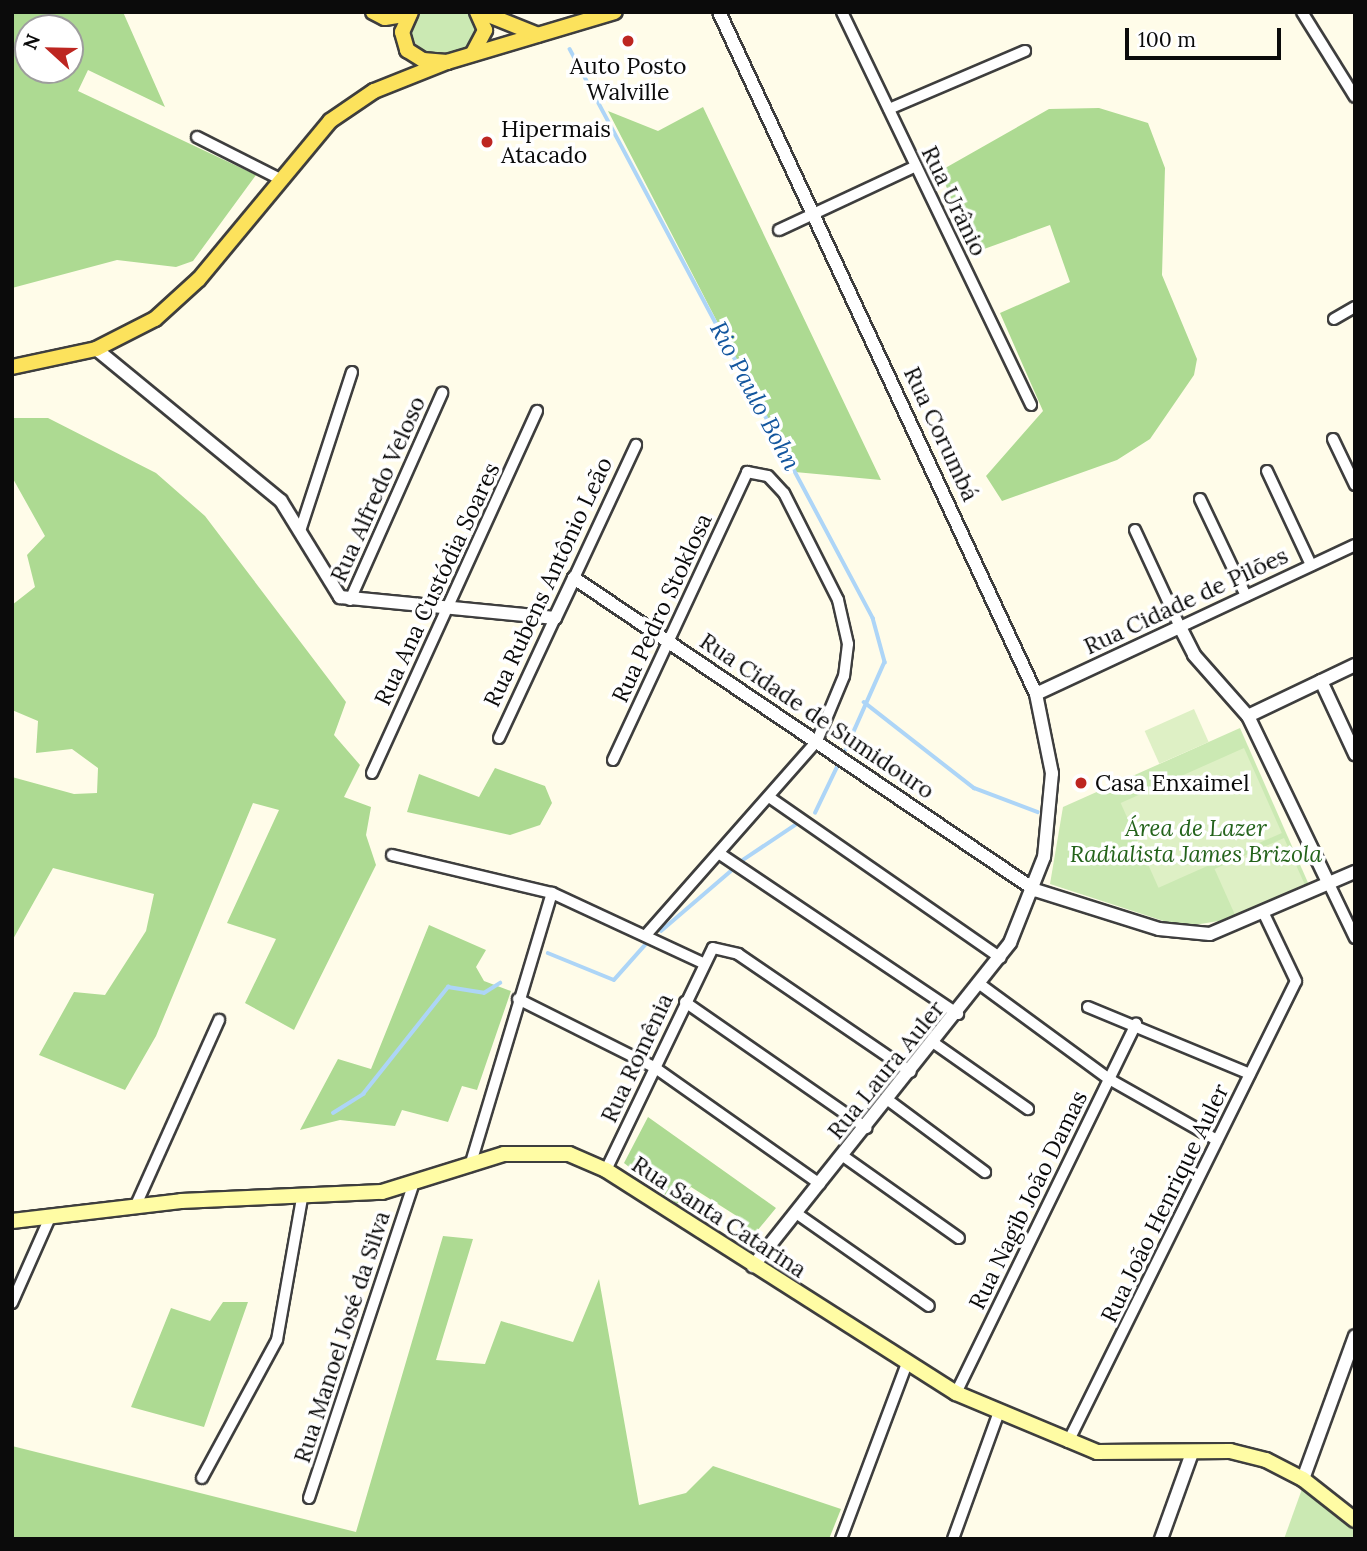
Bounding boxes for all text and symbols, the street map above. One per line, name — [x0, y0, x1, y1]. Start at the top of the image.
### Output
north arrow — [14, 14, 84, 84]
scale bar — [1129, 14, 1285, 58]
text: 100 m — [1138, 26, 1196, 53]
text: N — [18, 31, 45, 53]
marker: Auto Posto Walville — [620, 33, 636, 49]
place label: Auto Posto Walville — [570, 52, 686, 106]
place label: Hipermais Atacado — [501, 115, 611, 169]
marker: Hipermais Atacado — [479, 134, 495, 150]
street label: Rua Urânio — [916, 142, 992, 260]
water label: Rio Paulo Bohn — [704, 317, 806, 475]
street label: Rua Corumbá — [898, 362, 984, 506]
street label: Rua Alfredo Veloso — [325, 392, 431, 586]
street label: Rua Rubens Antônio Leão — [478, 453, 618, 711]
street label: Rua Ana Custódia Soares — [369, 458, 505, 710]
street label: Rua Pedro Stoklosa — [606, 509, 718, 707]
street label: Rua Cidade de Pilões — [1080, 542, 1292, 660]
street label: Rua Cidade de Sumidouro — [695, 627, 939, 805]
place label: Casa Enxaimel — [1095, 769, 1250, 797]
marker: Casa Enxaimel — [1073, 775, 1089, 791]
park label: Área de Lazer Radialista James Brizola — [1070, 814, 1322, 868]
street label: Rua Romênia — [595, 989, 679, 1127]
street label: Rua Laura Auler — [822, 995, 950, 1145]
street label: Rua João Henrique Auler — [1095, 1079, 1235, 1327]
street label: Rua Nagib João Damas — [963, 1086, 1093, 1314]
street label: Rua Santa Catarina — [627, 1150, 811, 1284]
street label: Rua Manoel José da Silva — [288, 1208, 396, 1466]

